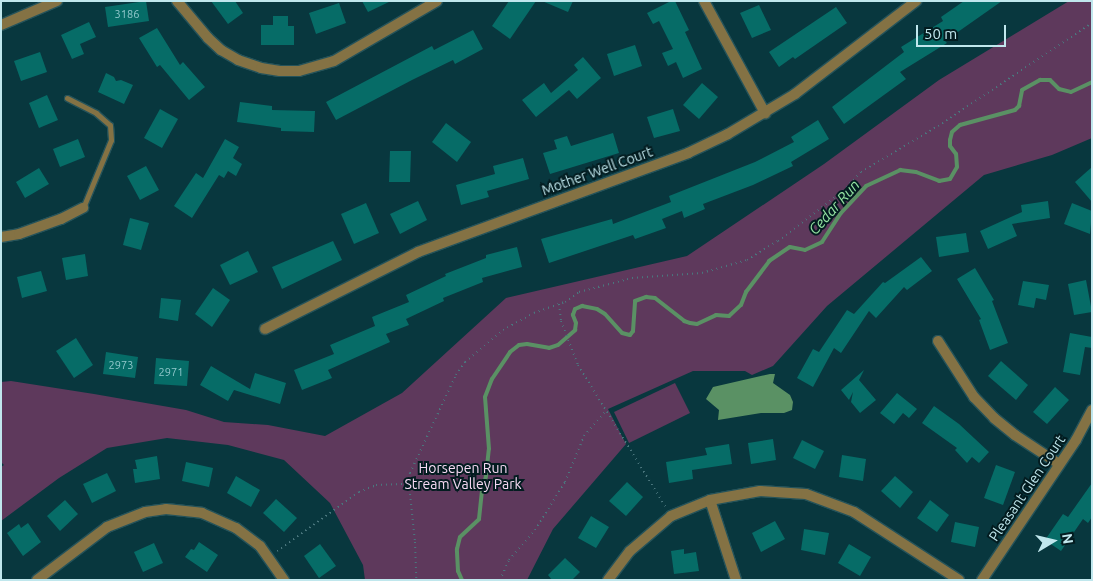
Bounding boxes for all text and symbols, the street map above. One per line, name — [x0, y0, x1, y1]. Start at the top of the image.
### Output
house number: 3186 — [115, 7, 139, 21]
scale bar — [918, 15, 1008, 47]
text: 50 m — [924, 25, 957, 42]
street label: Mother Well Court — [539, 143, 655, 199]
water label: Cedar Run — [805, 176, 863, 238]
house number: 2973 — [109, 358, 133, 372]
house number: 2971 — [159, 365, 183, 379]
street label: Pleasant Glen Court — [985, 432, 1069, 544]
park label: Horsepen Run Stream Valley Park — [404, 460, 522, 492]
north arrow — [1028, 516, 1078, 566]
text: N — [1059, 532, 1077, 545]

